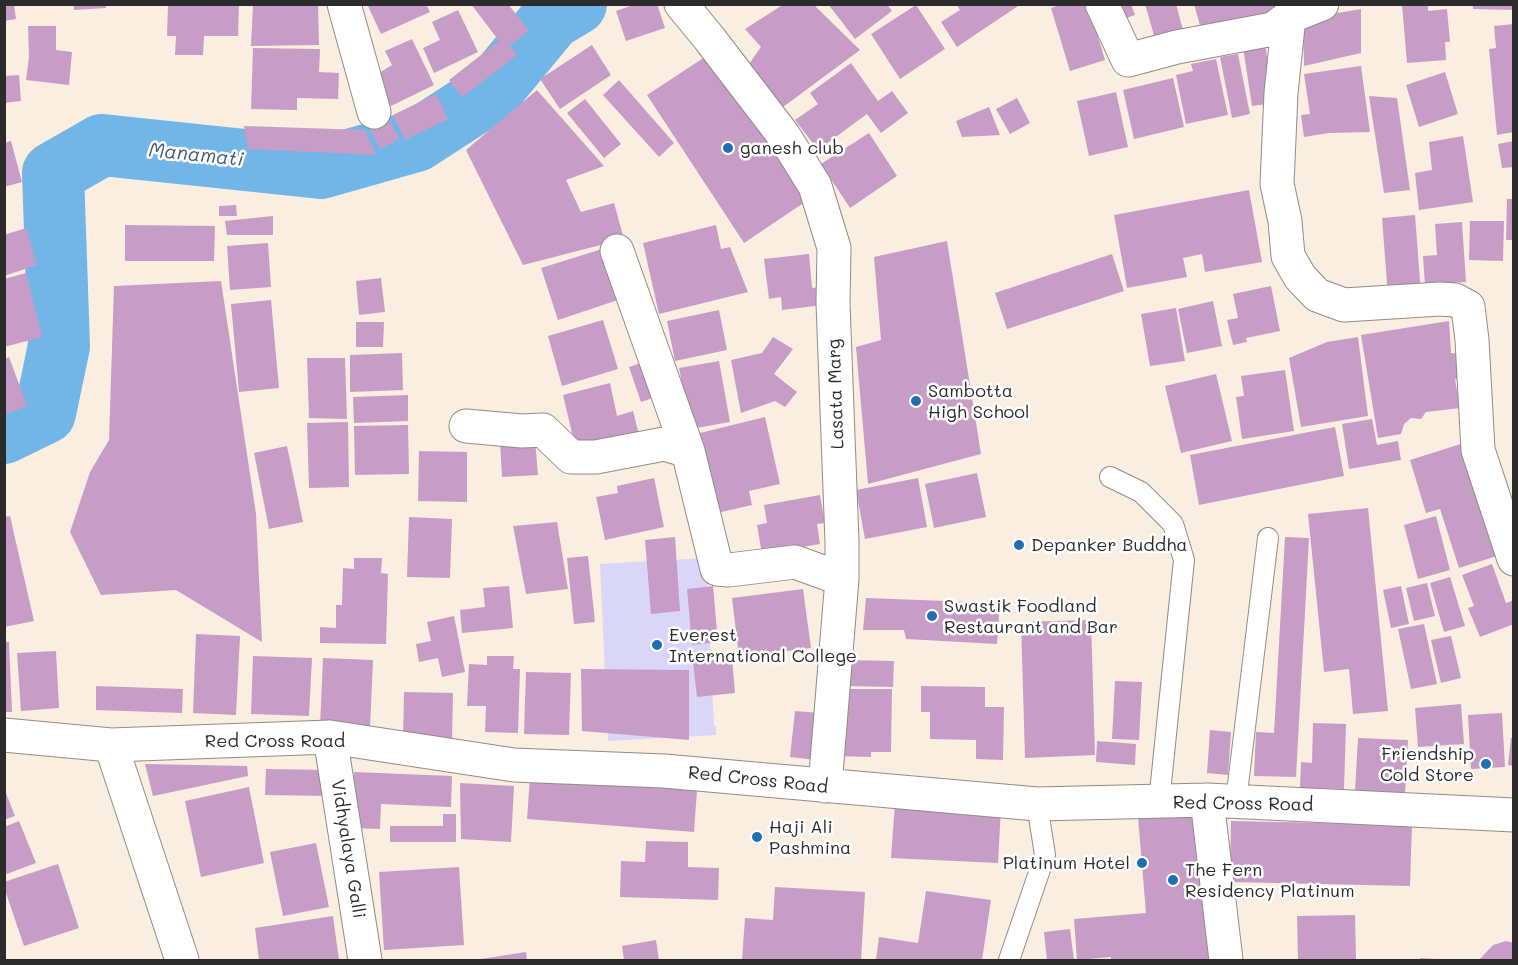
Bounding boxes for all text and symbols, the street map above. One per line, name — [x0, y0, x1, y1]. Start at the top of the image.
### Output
place label: ganesh club — [740, 137, 844, 159]
water label: Manamati — [147, 138, 245, 172]
marker: ganesh club — [721, 141, 735, 155]
street label: Lasata Marg — [823, 338, 849, 450]
place label: Sambotta High School — [928, 380, 1029, 422]
marker: Sambotta High School — [909, 394, 923, 408]
place label: Depanker Buddha — [1031, 534, 1188, 556]
marker: Depanker Buddha — [1012, 538, 1026, 552]
place label: Swastik Foodland Restaurant and Bar — [944, 595, 1118, 638]
marker: Swastik Foodland Restaurant and Bar — [925, 609, 939, 623]
place label: Everest International College — [669, 624, 857, 666]
marker: Everest International College — [650, 638, 664, 652]
street label: Red Cross Road — [205, 730, 345, 752]
place label: Friendship Cold Store — [1380, 743, 1474, 786]
marker: Friendship Cold Store — [1479, 757, 1493, 771]
street label: Red Cross Road — [687, 762, 829, 798]
street label: Vidhyalaya Galli — [326, 778, 370, 920]
street label: Red Cross Road — [1173, 792, 1313, 816]
place label: Haji Ali Pashmina — [769, 816, 851, 858]
marker: Haji Ali Pashmina — [750, 830, 764, 844]
place label: Platinum Hotel — [1003, 852, 1130, 874]
marker: Platinum Hotel — [1135, 856, 1149, 870]
place label: The Fern Residency Platinum — [1185, 859, 1355, 902]
marker: The Fern Residency Platinum — [1166, 873, 1180, 887]

